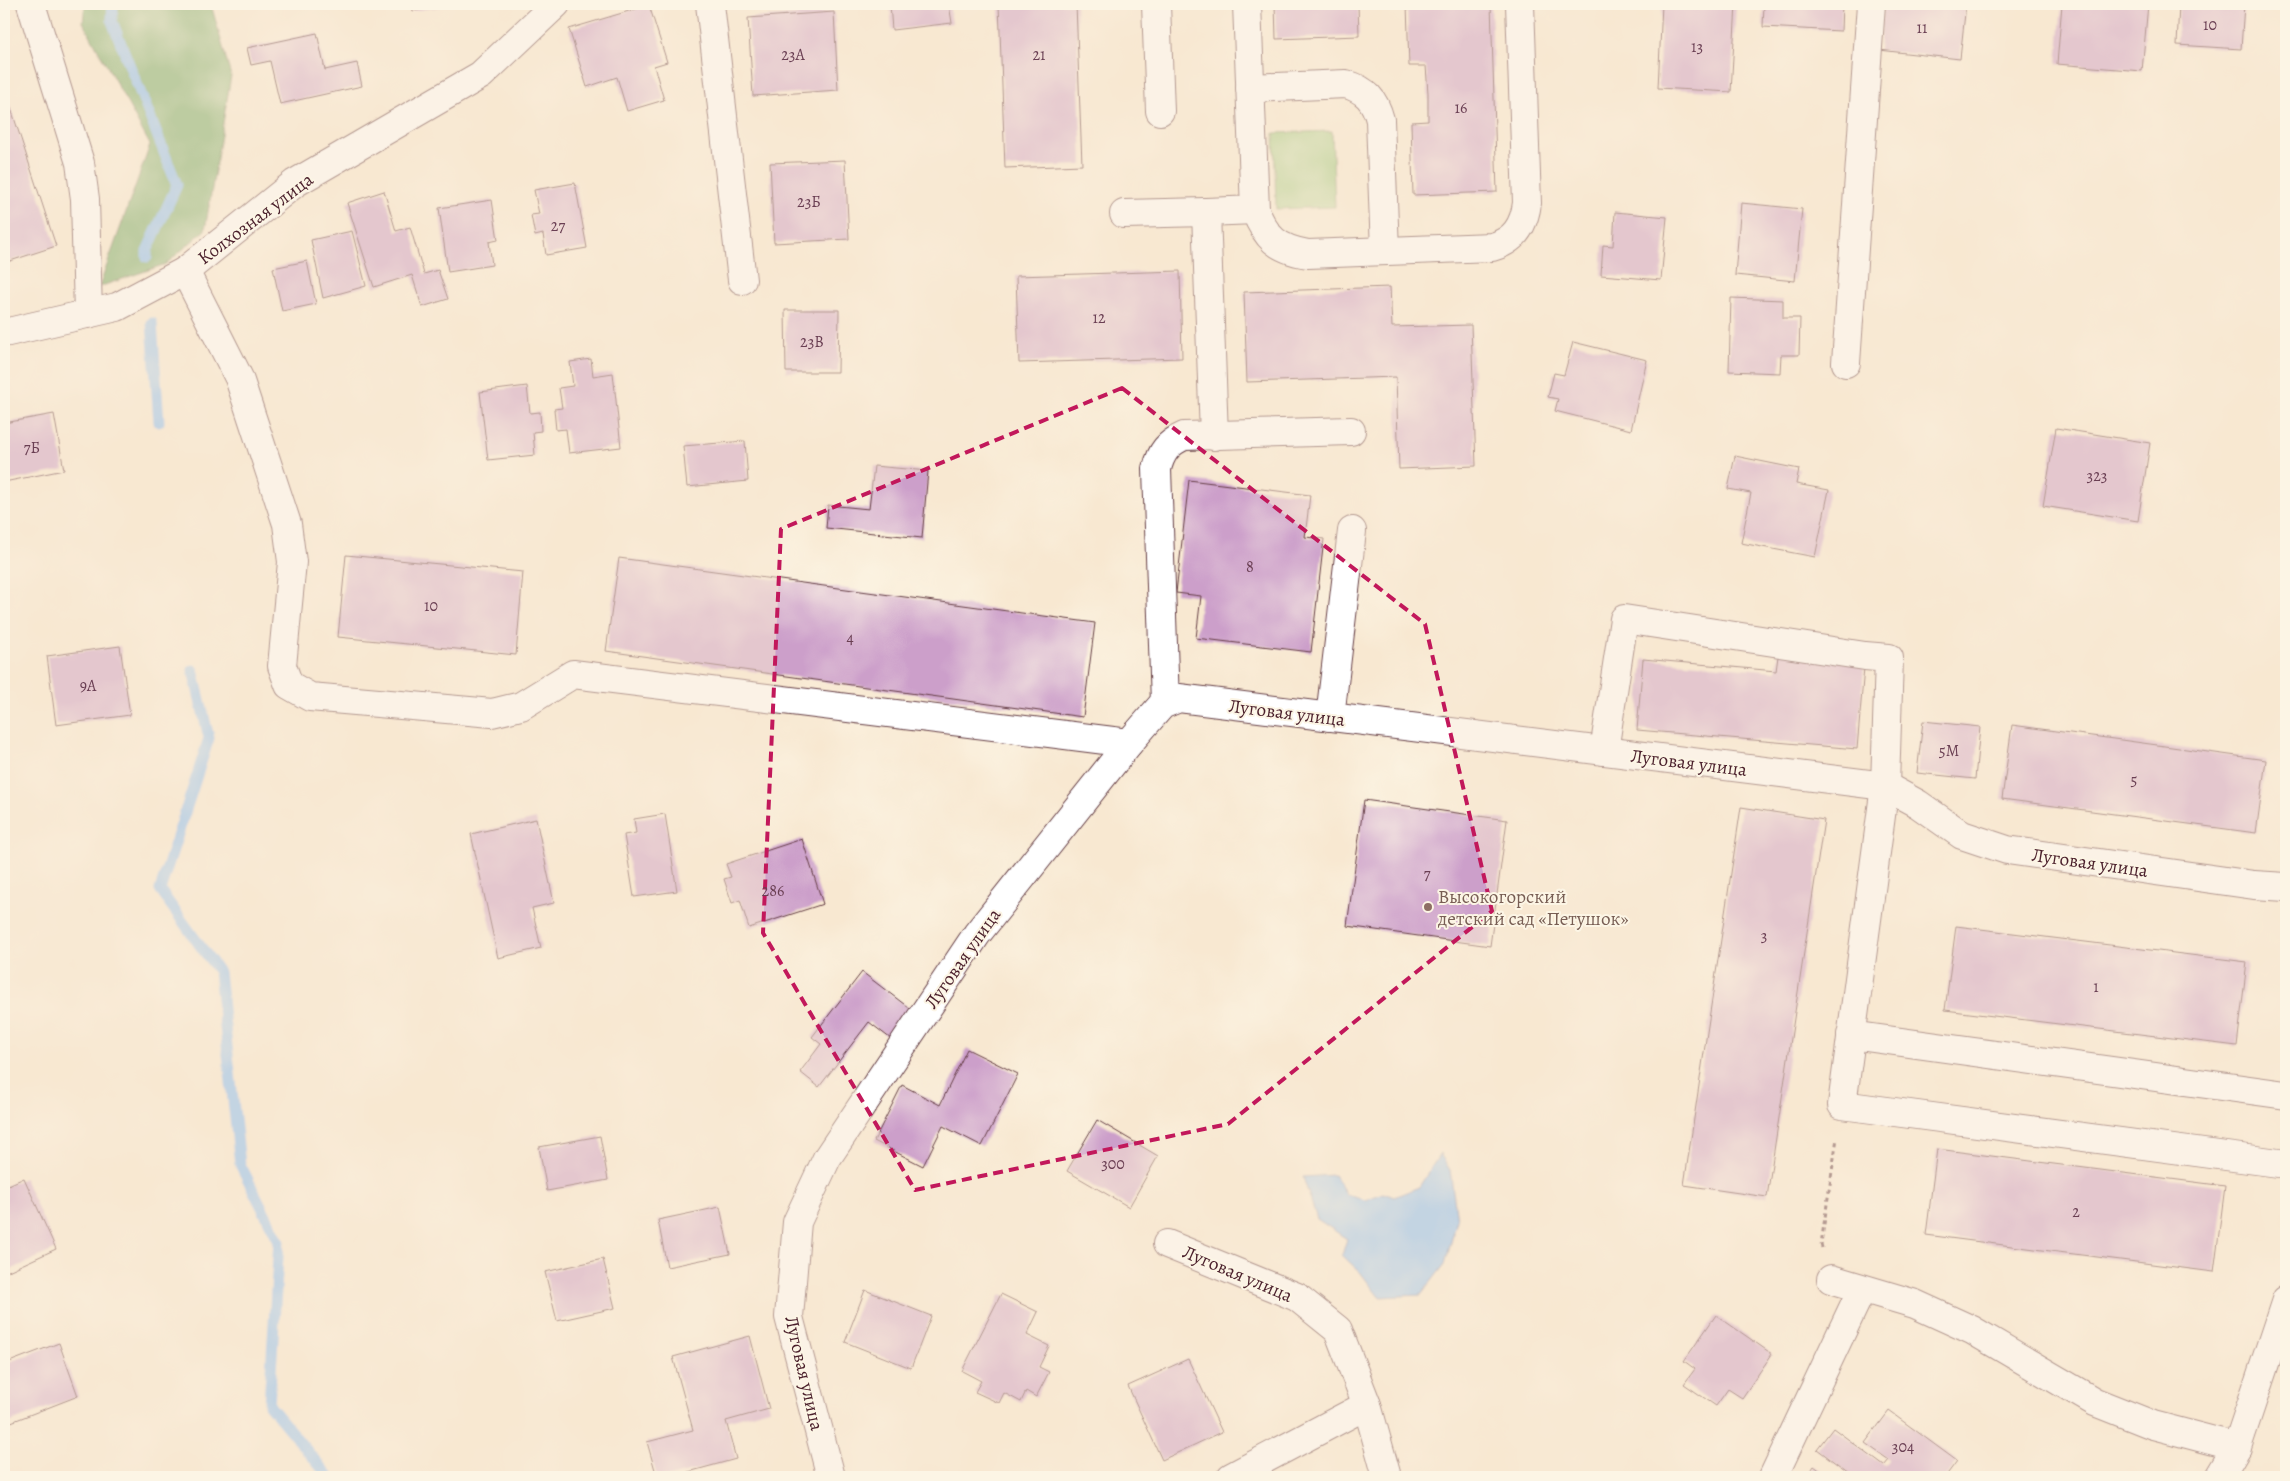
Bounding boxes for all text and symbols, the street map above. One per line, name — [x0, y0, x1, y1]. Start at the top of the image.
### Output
house number: 10 — [2203, 14, 2217, 36]
house number: 11 — [1917, 17, 1928, 39]
house number: 13 — [1691, 36, 1703, 58]
house number: 23А — [781, 44, 805, 66]
house number: 21 — [1032, 44, 1046, 66]
house number: 16 — [1455, 97, 1467, 119]
street label: Колхозная улица — [192, 167, 319, 271]
house number: 23Б — [797, 191, 821, 213]
house number: 27 — [551, 215, 565, 237]
house number: 12 — [1092, 307, 1106, 329]
house number: 23В — [800, 331, 824, 353]
house number: 7Б — [24, 437, 40, 459]
house number: 323 — [2087, 465, 2107, 487]
house number: 8 — [1246, 556, 1254, 578]
house number: 10 — [424, 595, 438, 617]
house number: 4 — [846, 627, 854, 649]
house number: 9А — [80, 675, 97, 697]
street label: Луговая улица — [1227, 693, 1347, 733]
house number: 5М — [1939, 740, 1959, 762]
street label: Луговая улица — [1629, 743, 1749, 783]
house number: 5 — [2131, 769, 2138, 791]
street label: Луговая улица — [2030, 842, 2150, 884]
house number: 7 — [1424, 863, 1431, 885]
house number: 286 — [762, 880, 784, 902]
place label: Высокогорский детский сад «Петушок» — [1437, 884, 1629, 932]
marker: Высокогорский детский сад «Петушок» — [1422, 901, 1434, 913]
street label: Луговая улица — [919, 903, 1007, 1014]
house number: 3 — [1761, 925, 1767, 947]
house number: 1 — [2093, 976, 2099, 998]
house number: 300 — [1101, 1153, 1125, 1175]
house number: 2 — [2072, 1201, 2080, 1223]
street label: Луговая улица — [1179, 1239, 1297, 1309]
street label: Луговая улица — [778, 1313, 830, 1433]
house number: 304 — [1892, 1436, 1914, 1458]

